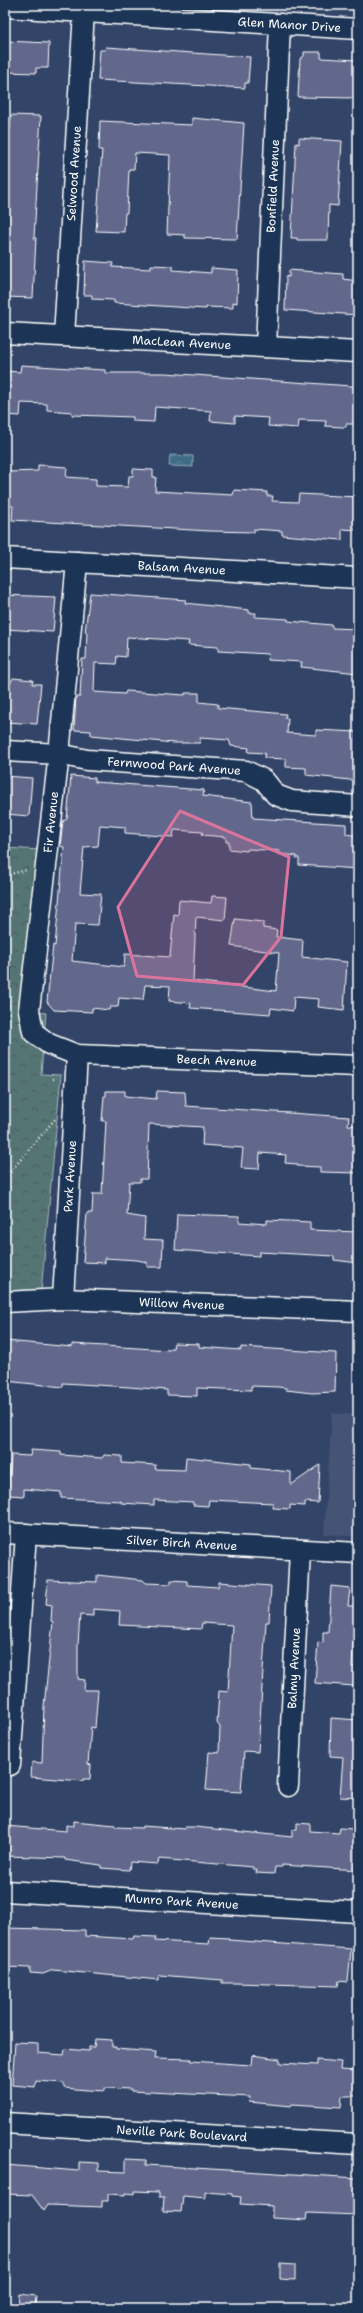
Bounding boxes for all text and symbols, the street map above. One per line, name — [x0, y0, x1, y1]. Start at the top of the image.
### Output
street label: Glen Manor Drive — [237, 14, 342, 36]
street label: Selwood Avenue — [63, 125, 85, 221]
street label: Bonfield Avenue — [263, 139, 283, 233]
street label: MacLean Avenue — [132, 332, 232, 353]
street label: Balsam Avenue — [137, 558, 226, 579]
street label: Fernwood Park Avenue — [107, 753, 242, 779]
street label: Fir Avenue — [40, 790, 62, 854]
street label: Beech Avenue — [176, 1051, 257, 1070]
street label: Park Avenue — [60, 1139, 80, 1213]
street label: Willow Avenue — [139, 1294, 225, 1314]
street label: Silver Birch Avenue — [126, 1532, 238, 1554]
street label: Balmy Avenue — [284, 1627, 304, 1709]
street label: Munro Park Avenue — [124, 1890, 239, 1913]
street label: Neville Park Boulevard — [116, 2122, 248, 2145]

